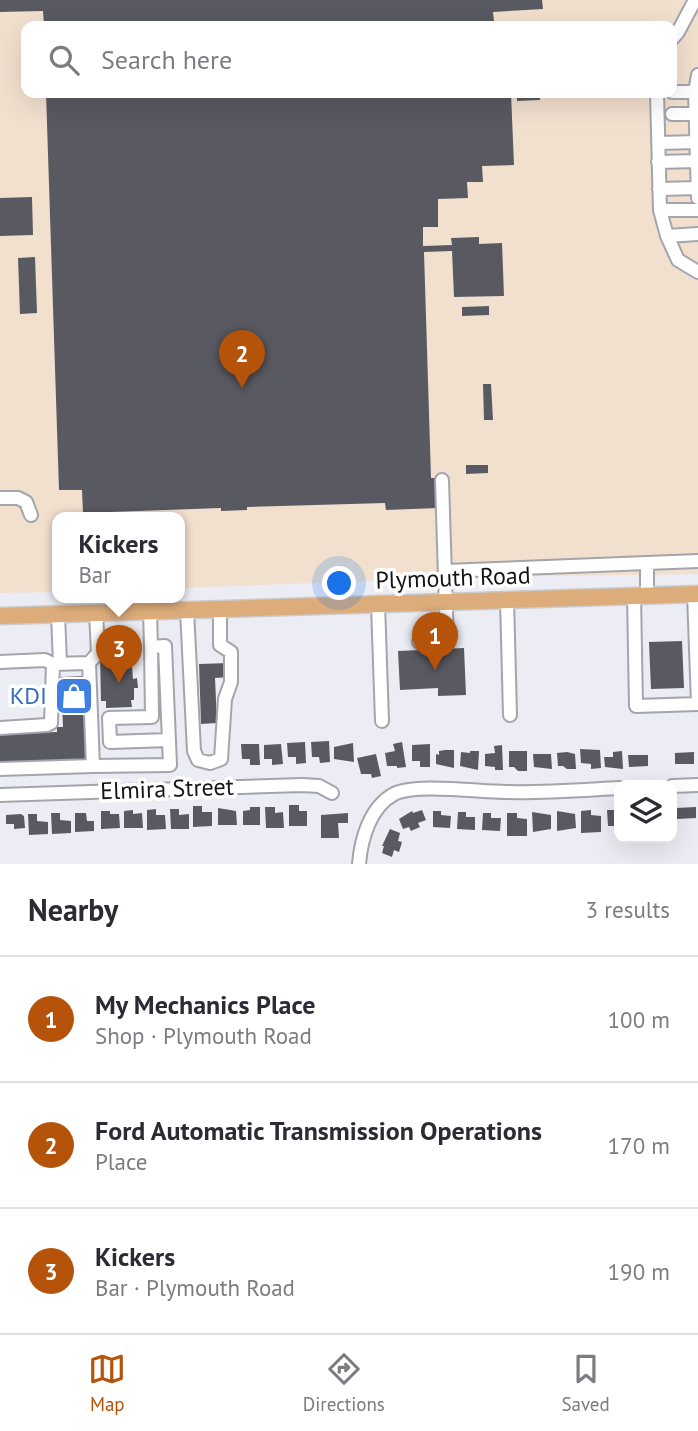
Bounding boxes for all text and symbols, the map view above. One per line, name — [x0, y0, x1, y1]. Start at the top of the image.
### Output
search box — [21, 21, 677, 98]
icon: search — [45, 41, 83, 79]
text: Search here — [101, 43, 232, 76]
pin: 2 — [219, 330, 265, 388]
popup — [52, 512, 185, 603]
text: Kickers — [78, 527, 159, 560]
street label: Plymouth Road — [375, 559, 531, 596]
text: Bar — [78, 560, 111, 589]
your location — [322, 566, 356, 600]
pin: 1 — [412, 612, 458, 670]
pin: 3 — [96, 625, 142, 683]
shop icon: KDI — [53, 675, 95, 717]
place label: KDI — [10, 680, 47, 711]
street label: Elmira Street — [100, 771, 234, 806]
map controls — [614, 780, 677, 843]
button: layers — [614, 780, 677, 843]
text: Nearby — [28, 890, 118, 929]
text: 3 results — [586, 895, 670, 924]
text: My Mechanics Place — [95, 988, 315, 1021]
text: 1 — [44, 1005, 58, 1034]
text: 100 m — [608, 1005, 670, 1034]
text: Shop · Plymouth Road — [95, 1021, 312, 1050]
text: Ford Automatic Transmission Operations — [95, 1114, 542, 1147]
text: 2 — [44, 1131, 58, 1160]
text: 170 m — [608, 1131, 670, 1160]
text: Place — [95, 1147, 148, 1176]
text: Kickers — [95, 1240, 175, 1273]
text: 3 — [44, 1257, 58, 1286]
text: 190 m — [608, 1257, 670, 1286]
text: Bar · Plymouth Road — [95, 1273, 295, 1302]
tab: Map — [88, 1350, 126, 1416]
tab: Directions — [303, 1350, 385, 1416]
tab: Saved — [561, 1350, 610, 1416]

